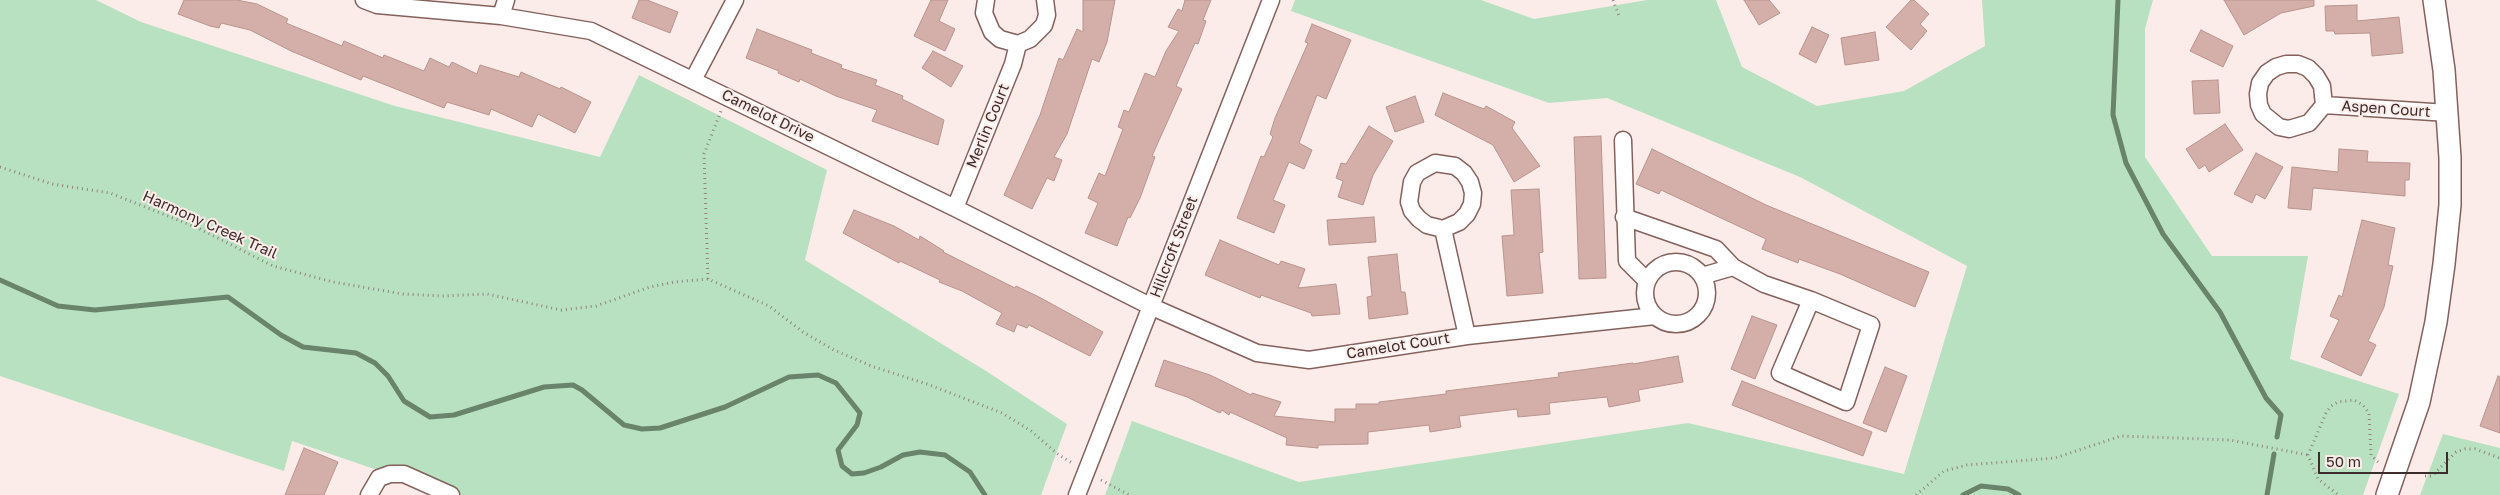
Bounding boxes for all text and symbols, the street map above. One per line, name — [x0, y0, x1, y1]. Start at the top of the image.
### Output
street label: Merlin Court — [963, 81, 1013, 171]
street label: Camelot Drive — [719, 86, 817, 146]
street label: Aspen Court — [2341, 97, 2431, 121]
street label: Harmony Creek Trail — [140, 187, 280, 263]
street label: Hillcroft Street — [1146, 194, 1202, 300]
street label: Camelot Court — [1345, 329, 1451, 363]
scale bar — [2320, 442, 2450, 474]
text: 50 m — [2326, 452, 2361, 470]

